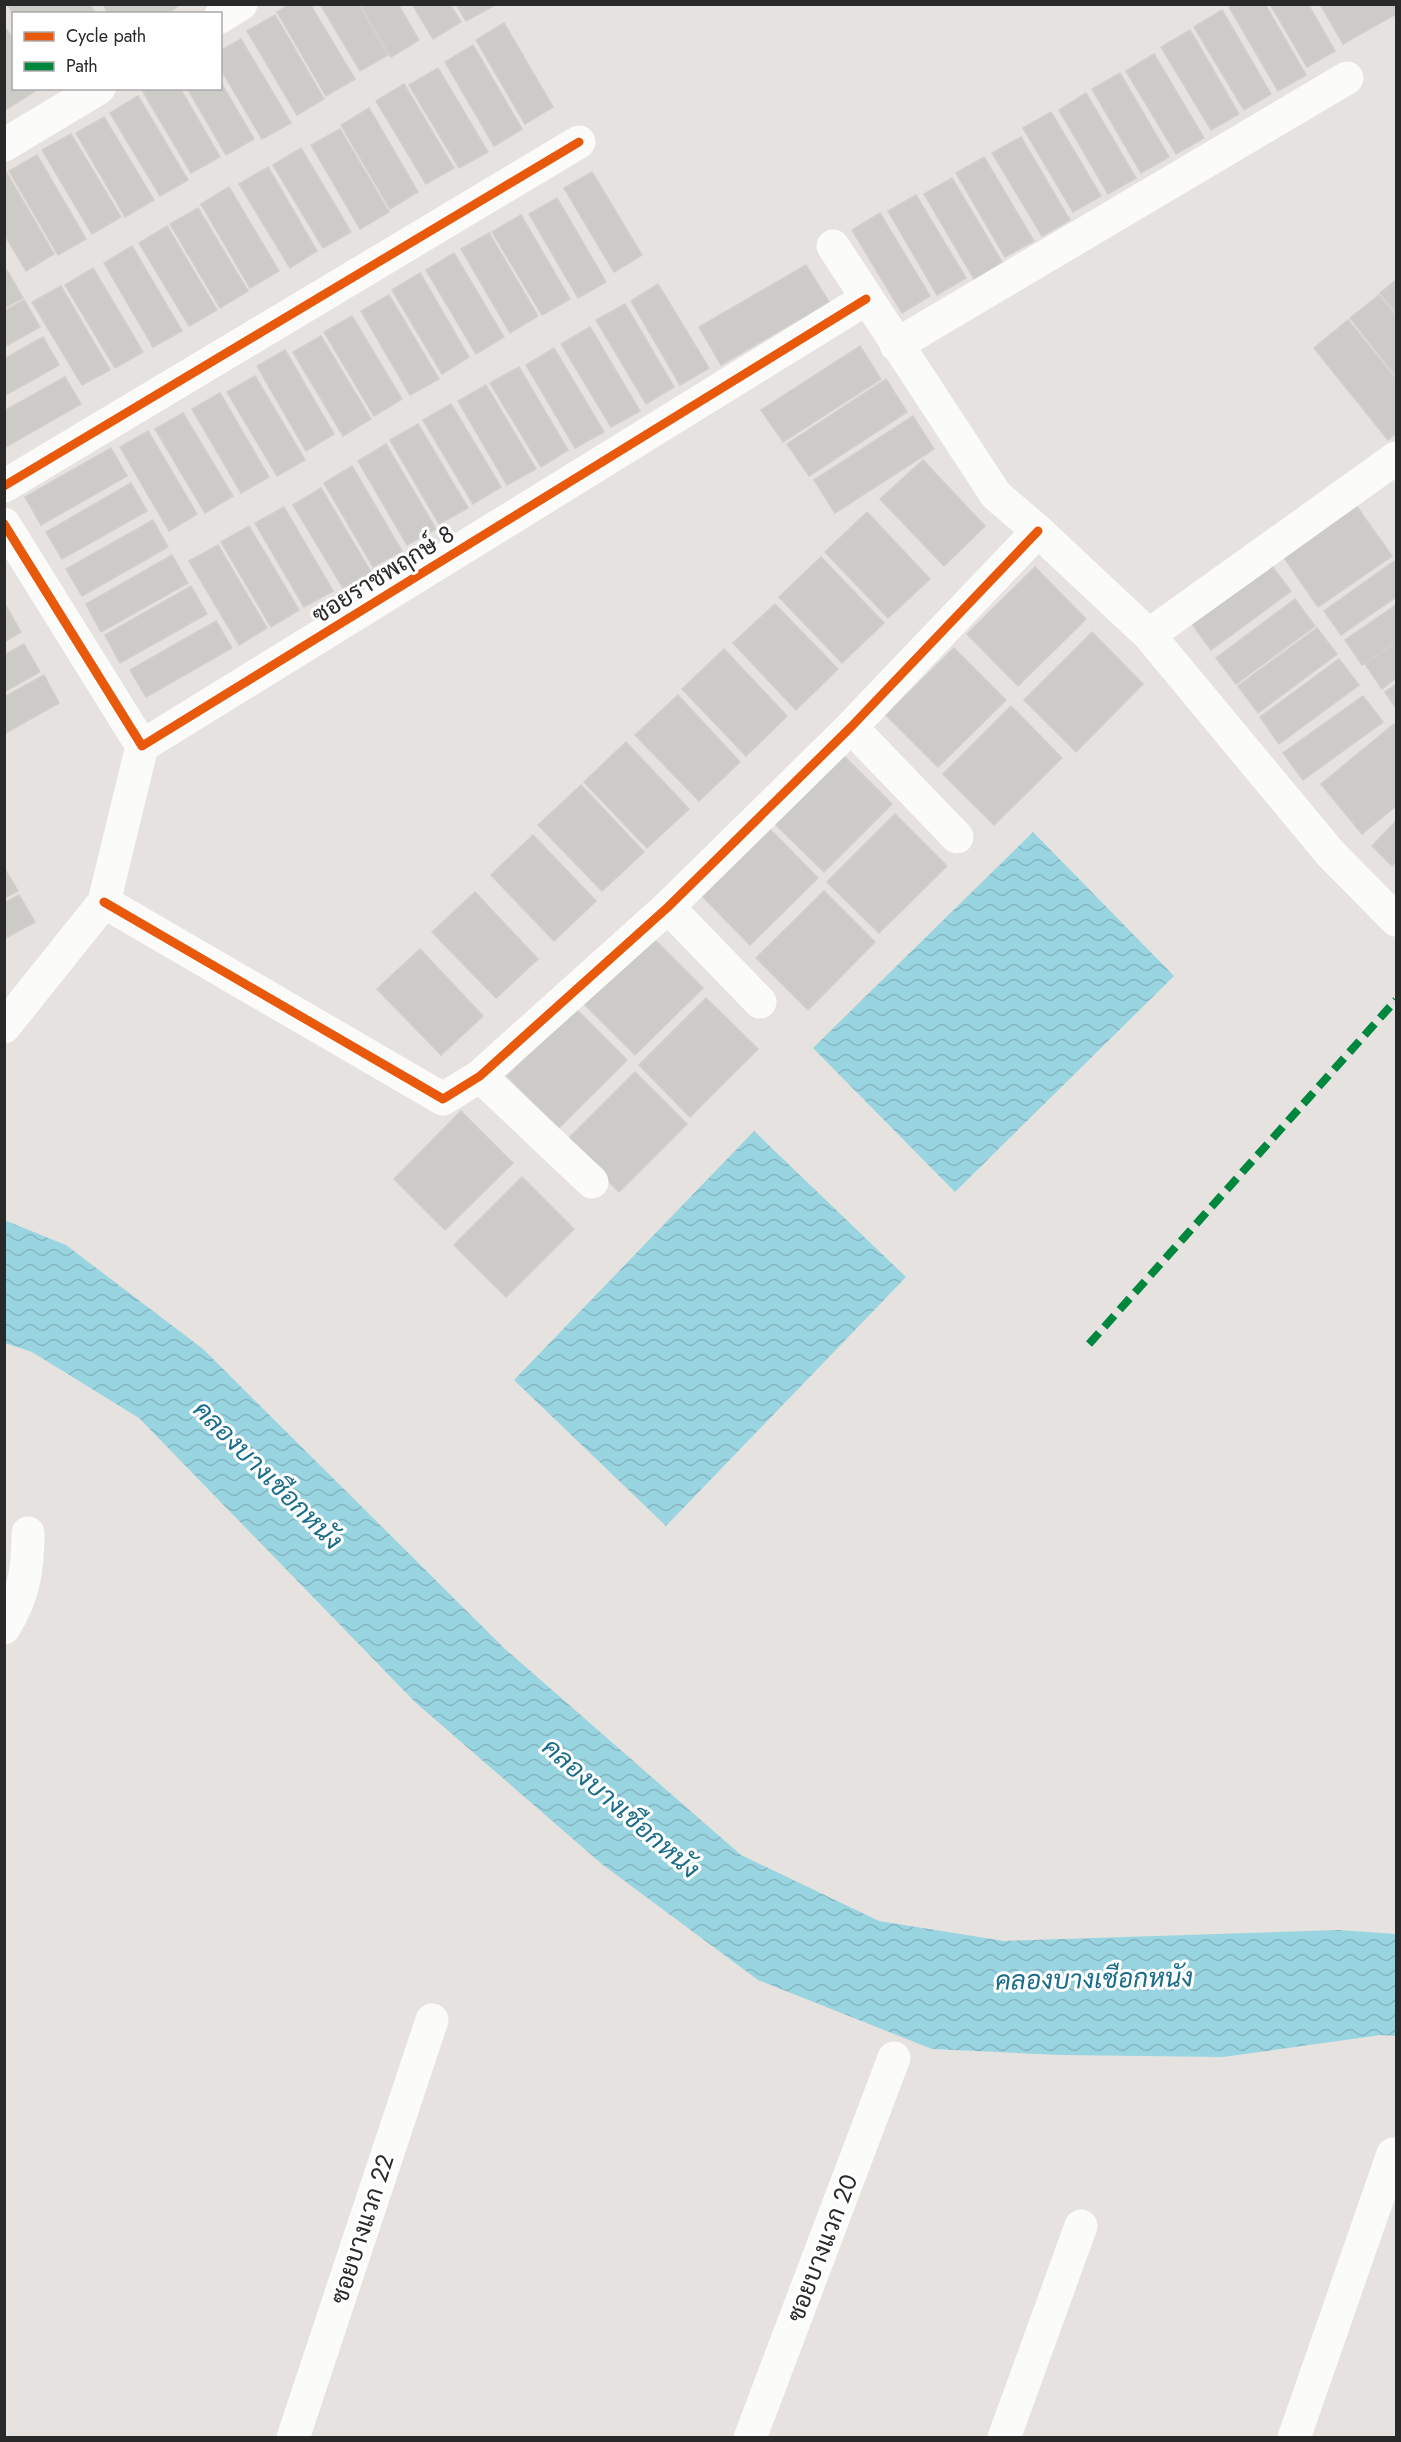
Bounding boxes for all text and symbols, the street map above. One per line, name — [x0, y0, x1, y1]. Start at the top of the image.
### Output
legend — [12, 12, 222, 90]
text: Cycle path — [66, 23, 146, 49]
text: Path — [66, 53, 98, 79]
street label: ซอยราชพฤกษ์ 8 — [305, 516, 461, 632]
water label: คลองบางเชือกหนัง — [185, 1392, 351, 1558]
water label: คลองบางเชือกหนัง — [534, 1729, 708, 1887]
water label: คลองบางเชือกหนัง — [995, 1958, 1193, 2000]
street label: ซอยบางแวก 22 — [321, 2150, 403, 2308]
street label: ซอยบางแวก 20 — [778, 2169, 866, 2327]

